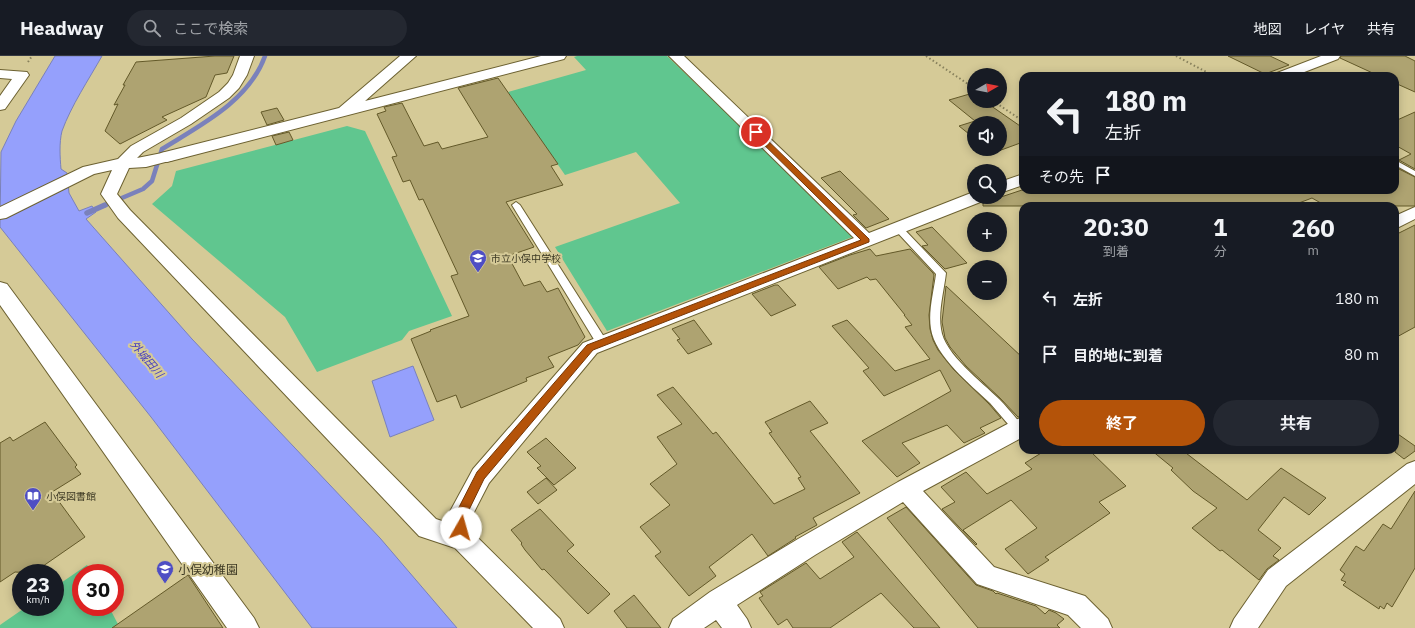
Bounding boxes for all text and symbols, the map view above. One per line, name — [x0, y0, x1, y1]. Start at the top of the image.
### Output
search box — [127, 10, 407, 46]
text: Headway — [20, 16, 103, 40]
icon: search — [141, 17, 163, 39]
text: ここで検索 — [173, 19, 248, 38]
text: 地図 — [1253, 20, 1281, 38]
text: レイヤ — [1303, 20, 1345, 38]
text: 共有 — [1367, 20, 1395, 38]
north arrow — [967, 68, 1007, 108]
map controls — [967, 68, 1007, 300]
text: 180 m — [1105, 82, 1187, 119]
icon: left — [1039, 88, 1091, 140]
pin — [739, 115, 773, 149]
button: sound — [967, 116, 1007, 156]
icon: arrive — [745, 121, 767, 143]
text: 左折 — [1105, 121, 1141, 144]
button: search — [967, 164, 1007, 204]
icon: arrive — [1092, 164, 1114, 186]
text: その先 — [1039, 167, 1084, 186]
text: 20:30 — [1083, 211, 1149, 243]
text: 1 — [1213, 211, 1227, 243]
button: + — [967, 212, 1007, 252]
text: 260 — [1292, 212, 1335, 244]
text: m — [1307, 242, 1319, 259]
text: 到着 — [1103, 243, 1129, 260]
text: 分 — [1214, 243, 1227, 260]
school or university icon: 市立小俣中学校 — [468, 248, 488, 273]
place label: 市立小俣中学校 — [491, 252, 561, 265]
button: − — [967, 260, 1007, 300]
icon: left — [1039, 287, 1061, 309]
text: 180 m — [1335, 289, 1379, 308]
text: 左折 — [1073, 290, 1103, 309]
water label: 外城田川 — [127, 338, 167, 381]
icon: arrive — [1039, 343, 1061, 365]
text: 80 m — [1344, 345, 1379, 364]
text: 目的地に到着 — [1073, 346, 1163, 365]
button: 終了 — [1039, 400, 1205, 446]
button: 共有 — [1213, 400, 1379, 446]
library icon: 小俣図書館 — [23, 486, 43, 511]
place label: 小俣図書館 — [46, 490, 96, 503]
position arrow — [440, 507, 482, 549]
school or university icon: 小俣幼稚園 — [155, 559, 175, 584]
place label: 小俣幼稚園 — [178, 562, 238, 577]
speed limit sign: 30 — [72, 564, 124, 616]
text: 23 — [26, 571, 50, 598]
text: km/h — [26, 593, 50, 606]

